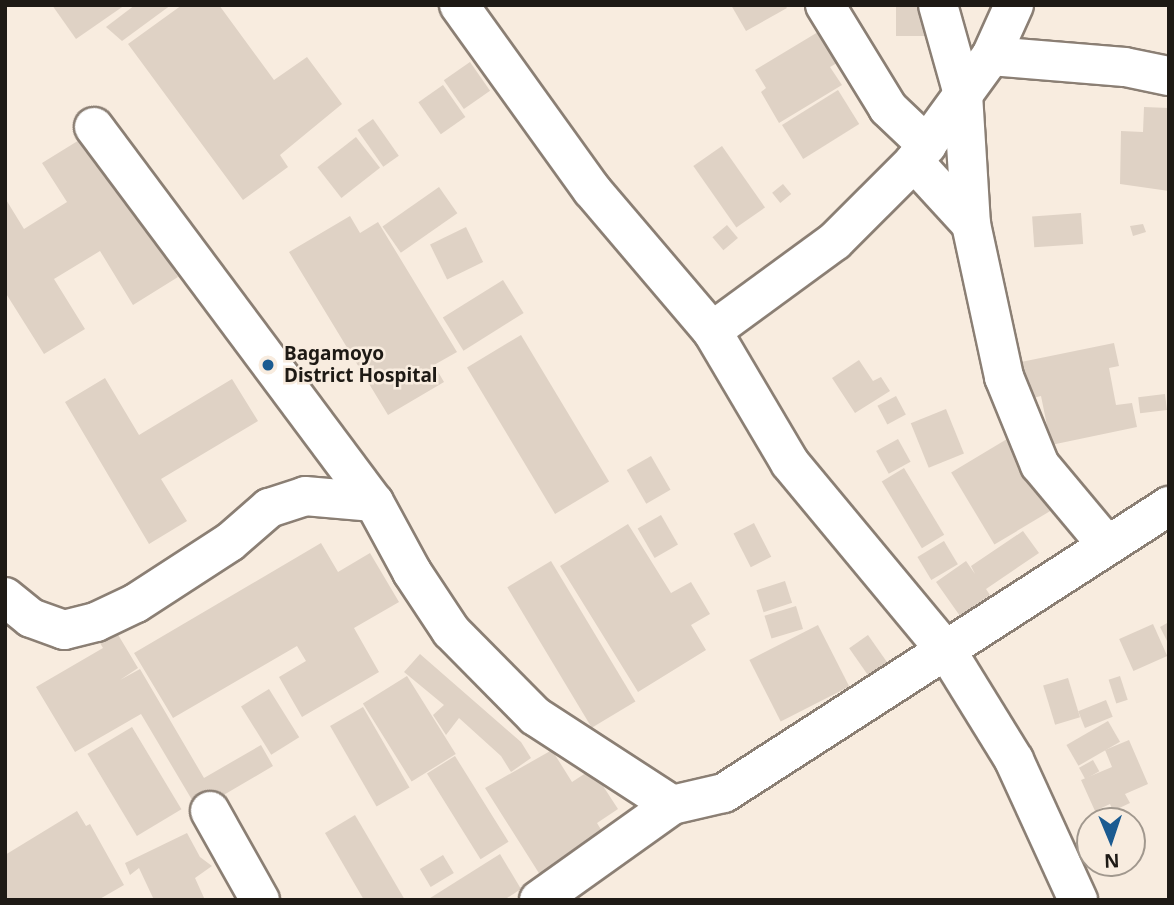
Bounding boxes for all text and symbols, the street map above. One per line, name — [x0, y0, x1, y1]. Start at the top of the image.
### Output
place label: Bagamoyo District Hospital — [284, 343, 437, 387]
marker: Bagamoyo District Hospital — [258, 355, 278, 375]
north arrow — [1076, 807, 1146, 877]
text: N — [1103, 848, 1120, 874]

